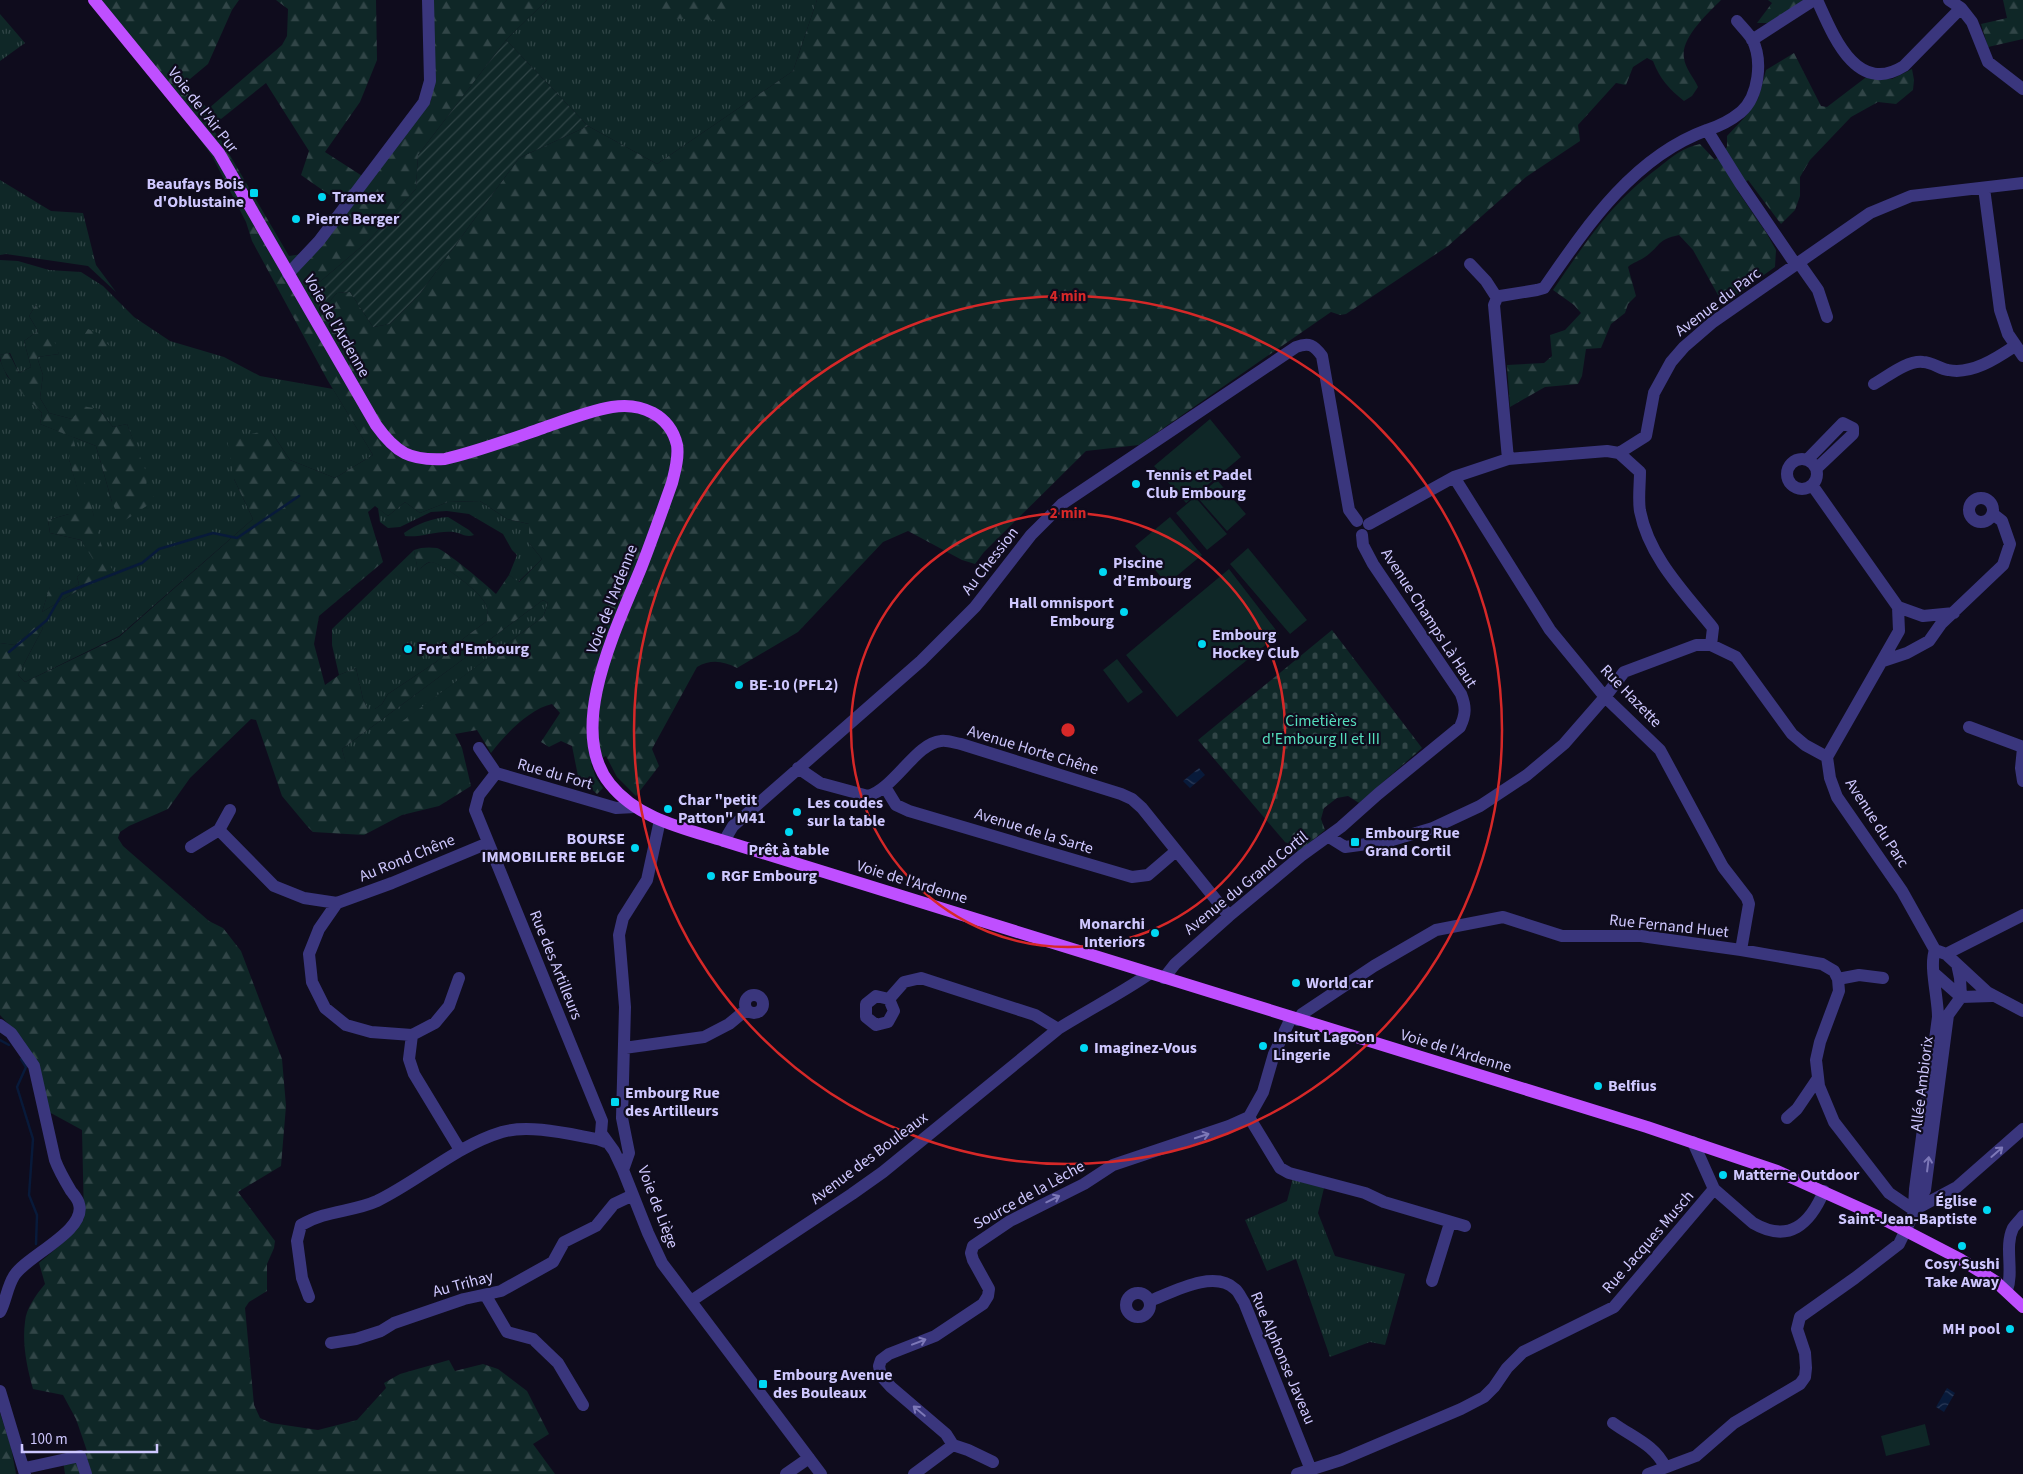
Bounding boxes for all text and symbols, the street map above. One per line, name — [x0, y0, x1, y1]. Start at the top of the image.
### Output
street label: Voie de l'Air Pur — [162, 62, 244, 158]
place label: Beaufays Bois d'Oblustaine — [146, 173, 244, 213]
place label: Tramex — [332, 186, 385, 208]
marker: Beaufays Bois d'Oblustaine — [248, 187, 260, 199]
marker: Tramex — [316, 191, 328, 203]
place label: Pierre Berger — [306, 208, 400, 230]
marker: Pierre Berger — [290, 213, 302, 225]
street label: Avenue du Parc — [1670, 262, 1766, 342]
street label: Voie de l'Ardenne — [299, 271, 375, 381]
text: 4 min — [1050, 286, 1086, 307]
place label: Tennis et Padel Club Embourg — [1146, 464, 1252, 504]
marker: Tennis et Padel Club Embourg — [1130, 478, 1142, 490]
text: 2 min — [1050, 503, 1086, 524]
street label: Au Chession — [956, 522, 1024, 600]
street label: Voie de l'Ardenne — [581, 541, 643, 657]
street label: Avenue Champs Là Haut — [1376, 544, 1483, 692]
place label: Piscine d’Embourg — [1113, 552, 1192, 592]
marker: Piscine d’Embourg — [1097, 566, 1109, 578]
place label: Hall omnisport Embourg — [1009, 592, 1114, 632]
marker: Hall omnisport Embourg — [1118, 606, 1130, 618]
place label: Embourg Hockey Club — [1212, 624, 1299, 664]
place label: Fort d'Embourg — [418, 638, 529, 660]
marker: Embourg Hockey Club — [1196, 638, 1208, 650]
marker: Fort d'Embourg — [402, 643, 414, 655]
street label: Rue Hazette — [1595, 660, 1667, 732]
place label: BE-10 (PFL2) — [749, 674, 839, 696]
marker: BE-10 (PFL2) — [733, 679, 745, 691]
park label: Cimetières d'Embourg II et III — [1262, 710, 1380, 750]
street label: Avenue Horte Chêne — [965, 720, 1101, 780]
centre of rings — [1059, 721, 1077, 739]
street label: Rue du Fort — [515, 753, 596, 795]
street label: Avenue du Parc — [1840, 774, 1914, 872]
place label: Char "petit Patton" M41 — [678, 789, 766, 829]
place label: Les coudes sur la table — [807, 792, 885, 832]
street label: Avenue de la Sarte — [972, 802, 1096, 860]
marker: Char "petit Patton" M41 — [662, 803, 674, 815]
marker: Les coudes sur la table — [791, 806, 803, 818]
place label: Embourg Rue Grand Cortil — [1365, 822, 1460, 862]
marker: Prêt à table — [783, 826, 795, 838]
street label: Avenue du Grand Cortil — [1179, 826, 1313, 940]
place label: BOURSE IMMOBILIERE BELGE — [482, 828, 625, 868]
street label: Au Rond Chêne — [356, 829, 458, 887]
marker: Embourg Rue Grand Cortil — [1349, 836, 1361, 848]
place label: Prêt à table — [748, 839, 830, 861]
marker: BOURSE IMMOBILIERE BELGE — [629, 842, 641, 854]
street label: Voie de l'Ardenne — [854, 855, 970, 909]
place label: RGF Embourg — [721, 865, 817, 887]
marker: RGF Embourg — [705, 870, 717, 882]
street label: Rue des Artilleurs — [524, 907, 588, 1023]
street label: Rue Fernand Huet — [1608, 909, 1730, 943]
place label: Monarchi Interiors — [1079, 913, 1145, 953]
marker: Monarchi Interiors — [1149, 927, 1161, 939]
place label: World car — [1306, 972, 1374, 994]
marker: World car — [1290, 977, 1302, 989]
street label: Voie de l'Ardenne — [1398, 1024, 1514, 1078]
place label: Insitut Lagoon Lingerie — [1273, 1026, 1375, 1066]
street label: Allée Ambiorix — [1905, 1035, 1939, 1133]
place label: Imaginez-Vous — [1094, 1037, 1197, 1059]
marker: Insitut Lagoon Lingerie — [1257, 1040, 1269, 1052]
marker: Imaginez-Vous — [1078, 1042, 1090, 1054]
place label: Belfius — [1608, 1075, 1657, 1097]
marker: Belfius — [1592, 1080, 1604, 1092]
place label: Embourg Rue des Artilleurs — [625, 1082, 720, 1122]
marker: Embourg Rue des Artilleurs — [609, 1096, 621, 1108]
street label: Avenue des Bouleaux — [806, 1107, 932, 1209]
one-way arrow — [1193, 1130, 1209, 1140]
one-way arrow — [1990, 1147, 2003, 1158]
street label: Source de la Lèche — [969, 1155, 1089, 1235]
one-way arrow — [1924, 1156, 1934, 1172]
street label: Voie de Liège — [632, 1162, 684, 1252]
place label: Matterne Outdoor — [1733, 1164, 1860, 1186]
marker: Matterne Outdoor — [1717, 1169, 1729, 1181]
street label: Rue Jacques Musch — [1597, 1186, 1699, 1298]
place label: Église Saint-Jean-Baptiste — [1838, 1190, 1977, 1230]
one-way arrow — [1045, 1194, 1060, 1203]
marker: Église Saint-Jean-Baptiste — [1981, 1204, 1993, 1216]
marker: Cosy Sushi Take Away — [1956, 1240, 1968, 1252]
place label: Cosy Sushi Take Away — [1924, 1253, 2000, 1293]
street label: Au Trihay — [430, 1265, 496, 1303]
street label: Rue Alphonse Javeau — [1245, 1288, 1321, 1428]
place label: MH pool — [1942, 1318, 2000, 1340]
marker: MH pool — [2004, 1323, 2016, 1335]
one-way arrow — [911, 1337, 926, 1346]
place label: Embourg Avenue des Bouleaux — [773, 1364, 893, 1404]
marker: Embourg Avenue des Bouleaux — [757, 1378, 769, 1390]
one-way arrow — [913, 1406, 926, 1417]
scale bar — [22, 1422, 158, 1454]
text: 100 m — [30, 1429, 68, 1450]

